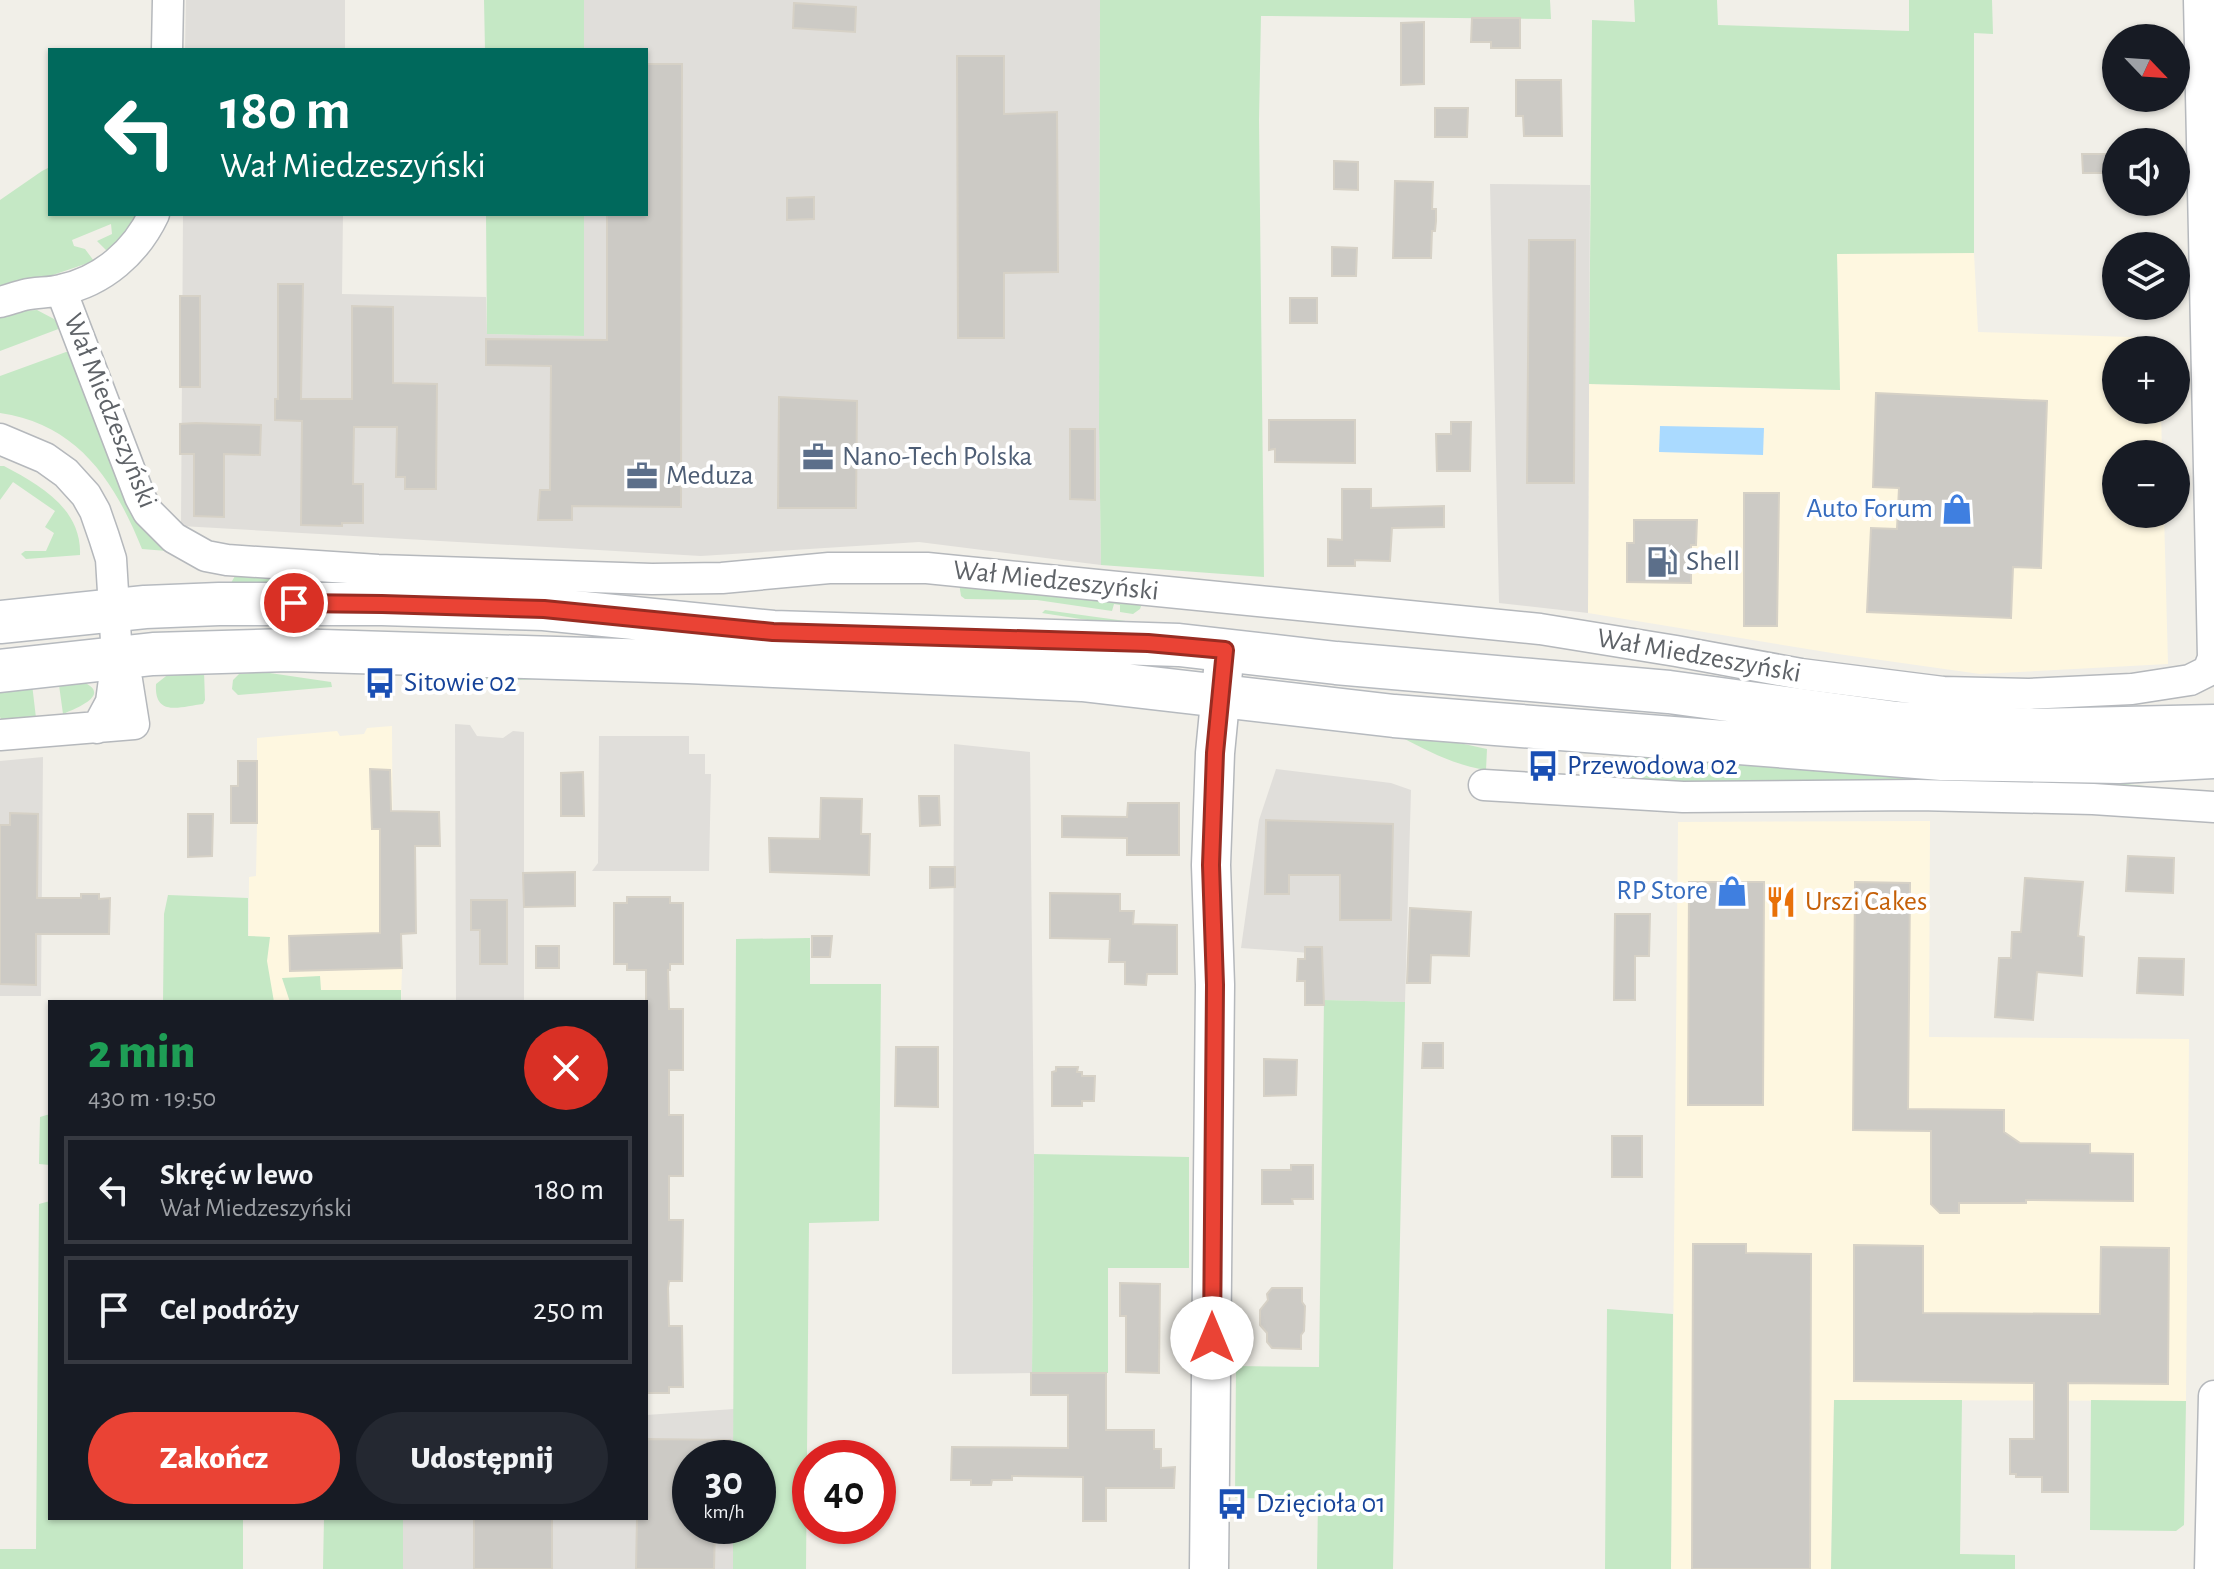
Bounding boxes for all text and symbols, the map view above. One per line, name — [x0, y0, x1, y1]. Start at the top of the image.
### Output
north arrow — [2102, 24, 2190, 112]
map controls — [2102, 24, 2190, 528]
icon: left — [88, 80, 192, 184]
text: 180 m — [220, 83, 351, 139]
button: sound — [2102, 128, 2190, 216]
text: Wał Miedzeszyński — [220, 148, 486, 184]
button: layers — [2102, 232, 2190, 320]
street label: Wał Miedzeszyński — [58, 310, 162, 512]
button: + — [2102, 336, 2190, 424]
office icon: Nano-Tech Polska — [801, 440, 835, 474]
button: − — [2102, 440, 2190, 528]
place label: Nano-Tech Polska — [842, 443, 1032, 471]
office icon: Meduza — [625, 459, 659, 493]
place label: Meduza — [666, 462, 754, 490]
shop icon: Auto Forum — [1940, 492, 1974, 526]
place label: Auto Forum — [1806, 495, 1933, 523]
fuel station icon: Shell — [1645, 545, 1679, 579]
place label: Shell — [1686, 548, 1740, 576]
street label: Wał Miedzeszyński — [952, 556, 1160, 606]
pin — [260, 569, 328, 637]
icon: arrive — [272, 581, 316, 625]
street label: Wał Miedzeszyński — [1595, 624, 1803, 688]
bus stop icon: Sitowie 02 — [363, 666, 397, 700]
place label: Sitowie 02 — [404, 669, 517, 697]
bus stop icon: Przewodowa 02 — [1526, 749, 1560, 783]
place label: Przewodowa 02 — [1567, 752, 1738, 780]
shop icon: RP Store — [1715, 874, 1749, 908]
place label: RP Store — [1616, 877, 1708, 905]
restaurant icon: Urszi Cakes — [1764, 885, 1798, 919]
place label: Urszi Cakes — [1805, 888, 1927, 916]
button: close — [524, 1026, 608, 1110]
text: 2 min — [88, 1029, 196, 1077]
text: 430 m · 19:50 — [88, 1085, 216, 1111]
text: Skręć w lewo — [160, 1160, 313, 1190]
icon: left — [92, 1168, 136, 1212]
text: 180 m — [535, 1175, 604, 1205]
text: Wał Miedzeszyński — [160, 1195, 352, 1221]
icon: arrive — [92, 1288, 136, 1332]
text: Cel podróży — [160, 1295, 299, 1325]
text: 250 m — [533, 1295, 604, 1325]
position arrow — [1170, 1296, 1254, 1380]
button: Zakończ — [88, 1412, 340, 1504]
button: Udostępnij — [356, 1412, 608, 1504]
speed limit sign: 40 — [792, 1440, 896, 1544]
text: 30 — [705, 1462, 743, 1502]
bus stop icon: Dzięcioła 01 — [1215, 1487, 1249, 1521]
place label: Dzięcioła 01 — [1256, 1490, 1386, 1518]
text: km/h — [703, 1502, 745, 1522]

